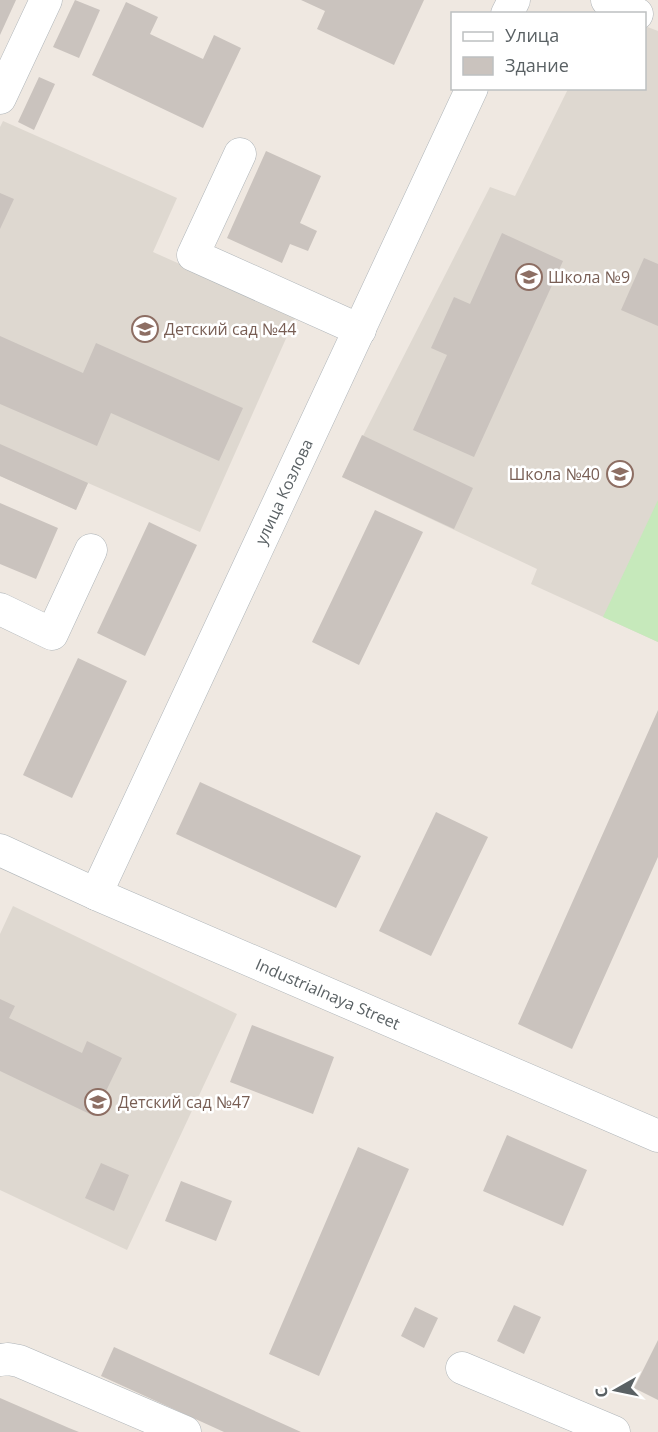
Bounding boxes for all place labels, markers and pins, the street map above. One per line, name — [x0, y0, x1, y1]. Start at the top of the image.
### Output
school or university icon: Школа №9 — [514, 262, 544, 292]
place label: Школа №9 — [548, 266, 630, 288]
school or university icon: Детский сад №44 — [130, 314, 160, 344]
place label: Детский сад №44 — [164, 318, 296, 340]
school or university icon: Школа №40 — [605, 459, 635, 489]
place label: Школа №40 — [509, 463, 600, 485]
school or university icon: Детский сад №47 — [83, 1087, 113, 1117]
place label: Детский сад №47 — [118, 1091, 250, 1113]

